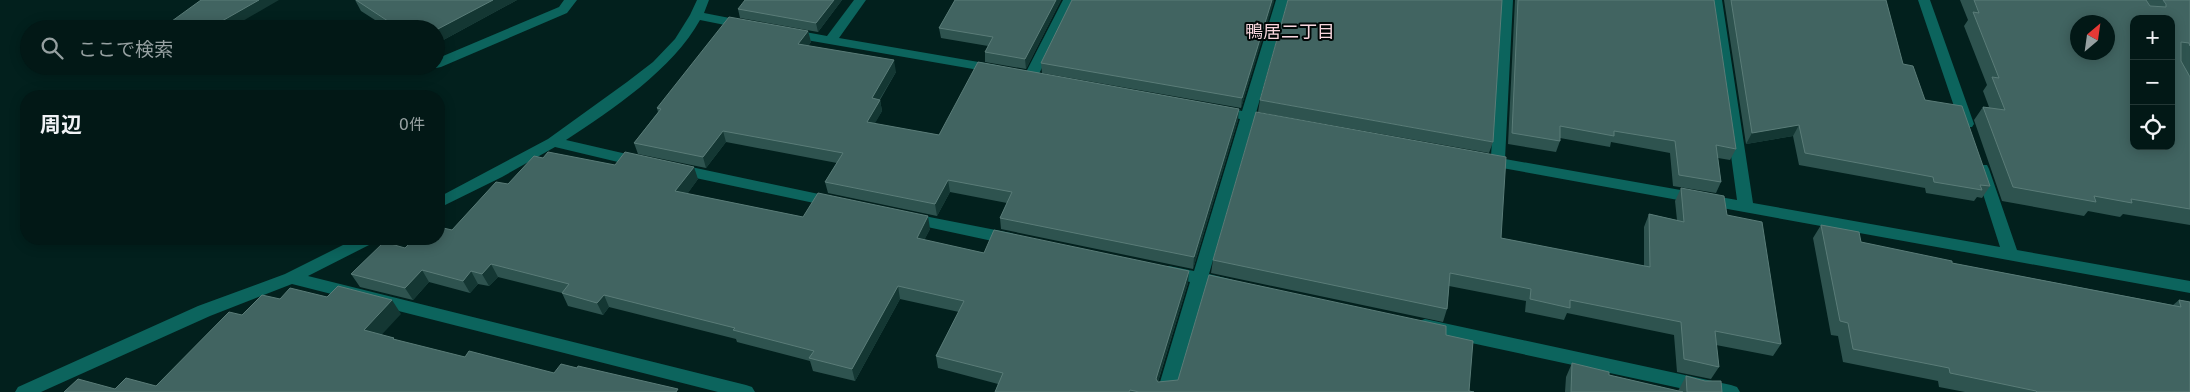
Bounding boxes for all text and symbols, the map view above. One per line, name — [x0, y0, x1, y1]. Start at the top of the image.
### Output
north arrow — [2070, 15, 2115, 60]
map controls — [2130, 15, 2175, 150]
button: + — [2130, 15, 2175, 60]
search box — [20, 20, 445, 75]
district label: 鴨居二丁目 — [1245, 21, 1335, 42]
icon: search — [38, 34, 66, 62]
text: ここで検索 — [78, 38, 173, 60]
button: − — [2130, 60, 2175, 105]
button: locate — [2130, 105, 2175, 150]
text: 周辺 — [40, 113, 82, 137]
text: 0件 — [399, 115, 425, 134]

